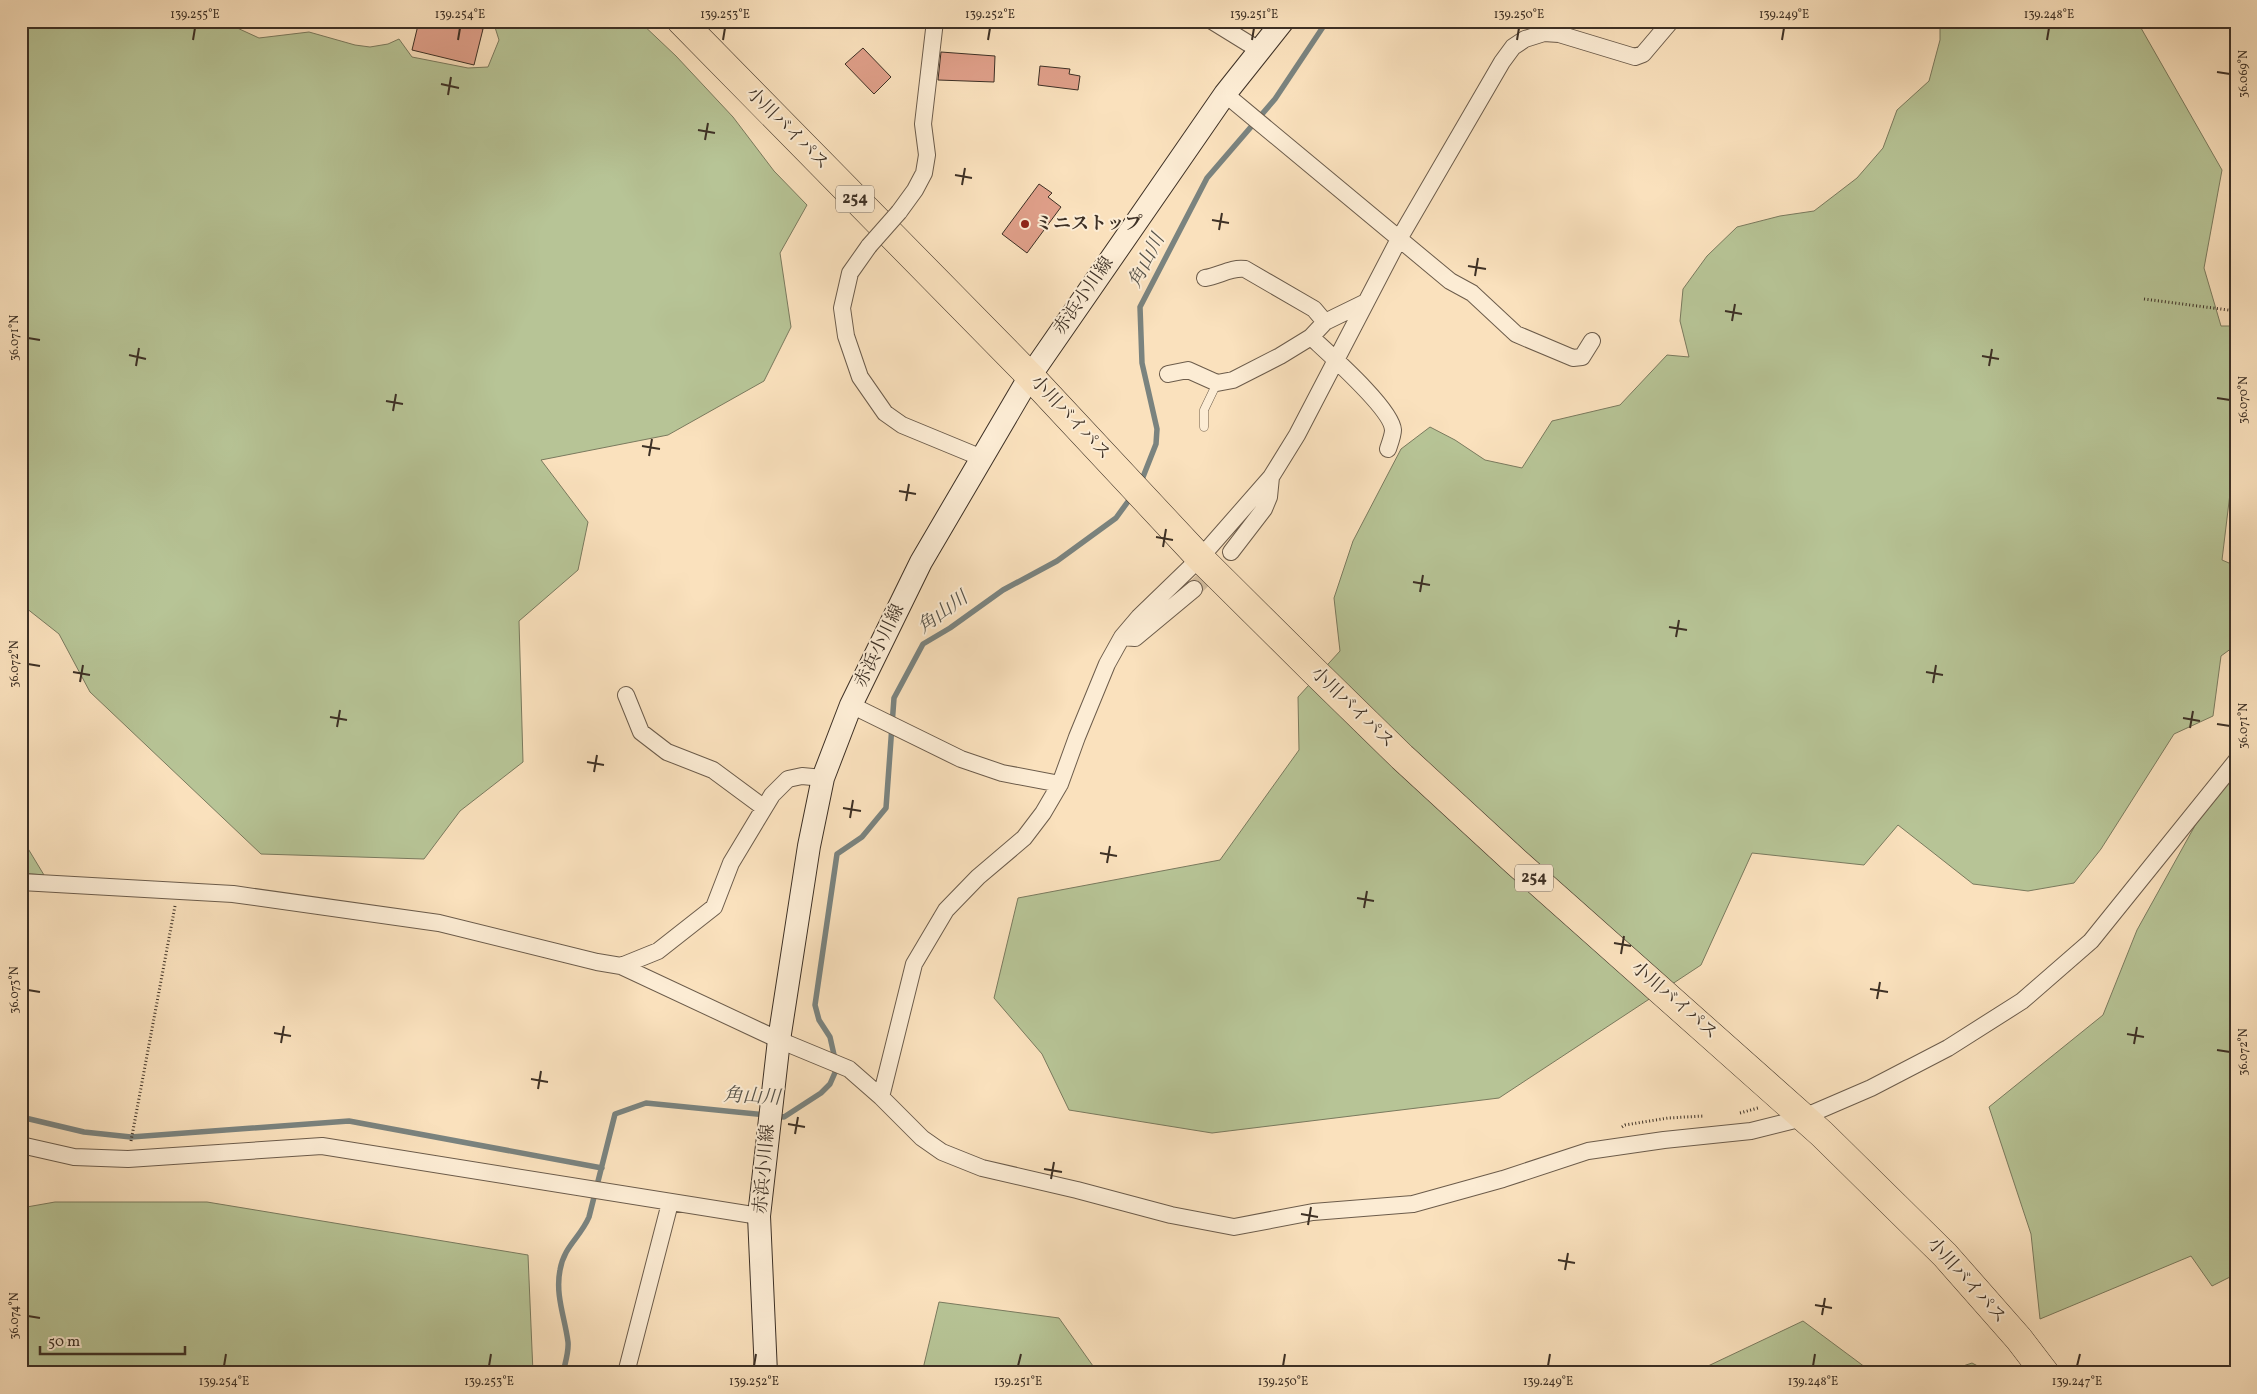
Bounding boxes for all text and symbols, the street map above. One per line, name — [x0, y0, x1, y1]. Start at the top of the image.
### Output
text: 139.255°E — [170, 7, 220, 23]
text: 139.254°E — [435, 7, 485, 23]
text: 139.253°E — [700, 7, 750, 23]
text: 139.252°E — [965, 7, 1015, 23]
text: 139.251°E — [1230, 7, 1278, 23]
text: 139.250°E — [1494, 7, 1544, 23]
text: 139.249°E — [1759, 7, 1809, 23]
text: 139.248°E — [2024, 7, 2074, 23]
text: 36.069°N — [2236, 50, 2252, 98]
street label: 小川バイパス — [740, 82, 834, 176]
road number: 254 — [836, 185, 874, 212]
place label: ミニストップ — [1035, 212, 1142, 237]
marker: ミニストップ — [1019, 218, 1031, 230]
water label: 角山川 — [1122, 228, 1172, 292]
street label: 赤浜小川線 — [1048, 252, 1120, 340]
text: 36.071°N — [7, 315, 23, 361]
street label: 小川バイパス — [1024, 370, 1116, 466]
text: 36.070°N — [2236, 376, 2252, 424]
water label: 角山川 — [912, 585, 975, 640]
street label: 赤浜小川線 — [849, 600, 911, 692]
text: 36.072°N — [7, 640, 23, 688]
street label: 小川バイパス — [1305, 662, 1399, 754]
text: 36.071°N — [2236, 703, 2252, 749]
road number: 254 — [1515, 864, 1553, 891]
street label: 小川バイパス — [1625, 956, 1723, 1046]
text: 36.073°N — [7, 966, 23, 1014]
text: 36.072°N — [2236, 1028, 2252, 1076]
water label: 角山川 — [723, 1083, 783, 1112]
street label: 赤浜小川線 — [749, 1123, 781, 1215]
street label: 小川バイパス — [1921, 1233, 2011, 1329]
text: 36.074°N — [7, 1292, 23, 1340]
scale bar — [40, 1324, 185, 1356]
text: 50 m — [48, 1332, 80, 1353]
text: 139.254°E — [199, 1374, 249, 1390]
text: 139.253°E — [464, 1374, 514, 1390]
text: 139.252°E — [729, 1374, 779, 1390]
text: 139.251°E — [994, 1374, 1042, 1390]
text: 139.250°E — [1258, 1374, 1308, 1390]
text: 139.249°E — [1523, 1374, 1573, 1390]
text: 139.248°E — [1788, 1374, 1838, 1390]
text: 139.247°E — [2052, 1374, 2102, 1390]

